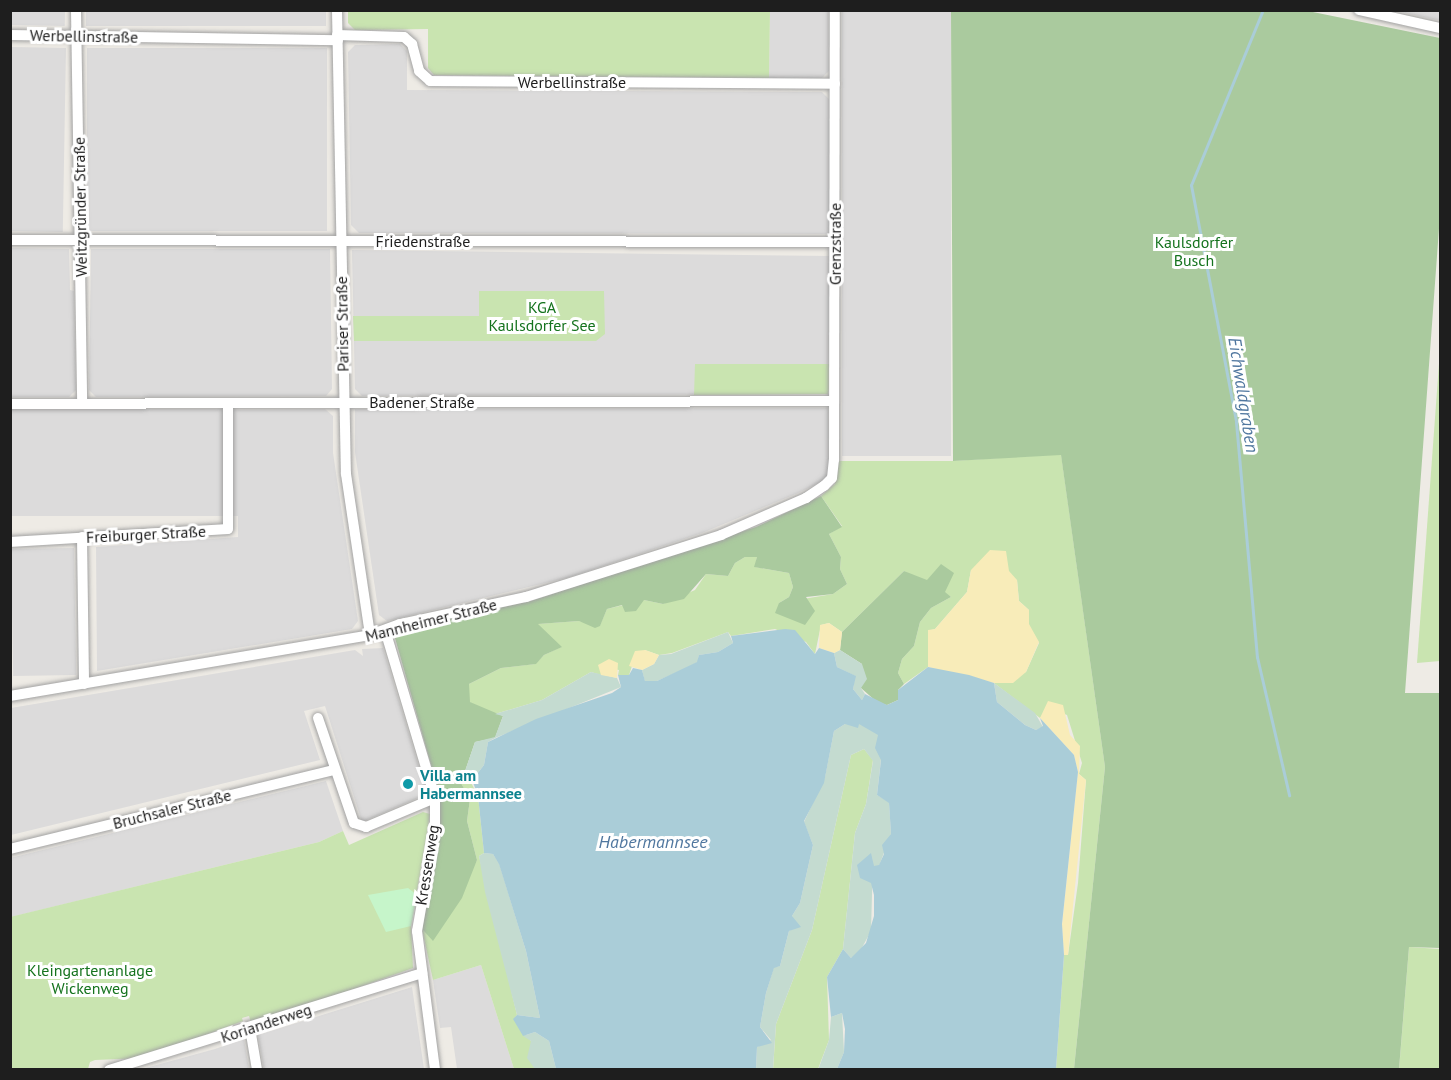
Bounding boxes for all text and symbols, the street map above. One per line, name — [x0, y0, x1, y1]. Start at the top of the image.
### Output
street label: Werbellinstraße — [30, 25, 138, 47]
street label: Werbellinstraße — [518, 72, 626, 92]
street label: Weitzgründer Straße — [69, 137, 91, 277]
street label: Grenzstraße — [825, 203, 845, 285]
street label: Friedenstraße — [376, 231, 470, 251]
park label: Kaulsdorfer Busch — [1155, 232, 1233, 270]
street label: Pariser Straße — [332, 276, 352, 372]
park label: KGA Kaulsdorfer See — [488, 297, 596, 335]
water label: Eichwaldgraben — [1223, 336, 1263, 454]
street label: Badener Straße — [369, 392, 475, 412]
street label: Freiburger Straße — [85, 521, 207, 547]
street label: Mannheimer Straße — [363, 594, 499, 646]
place label: Villa am Habermannsee — [420, 765, 522, 803]
marker: Villa am Habermannsee — [401, 777, 415, 791]
street label: Bruchsaler Straße — [111, 785, 233, 833]
street label: Kressenweg — [411, 823, 443, 907]
water label: Habermannsee — [599, 831, 707, 853]
park label: Kleingartenanlage Wickenweg — [27, 960, 153, 998]
street label: Korianderweg — [218, 999, 314, 1047]

